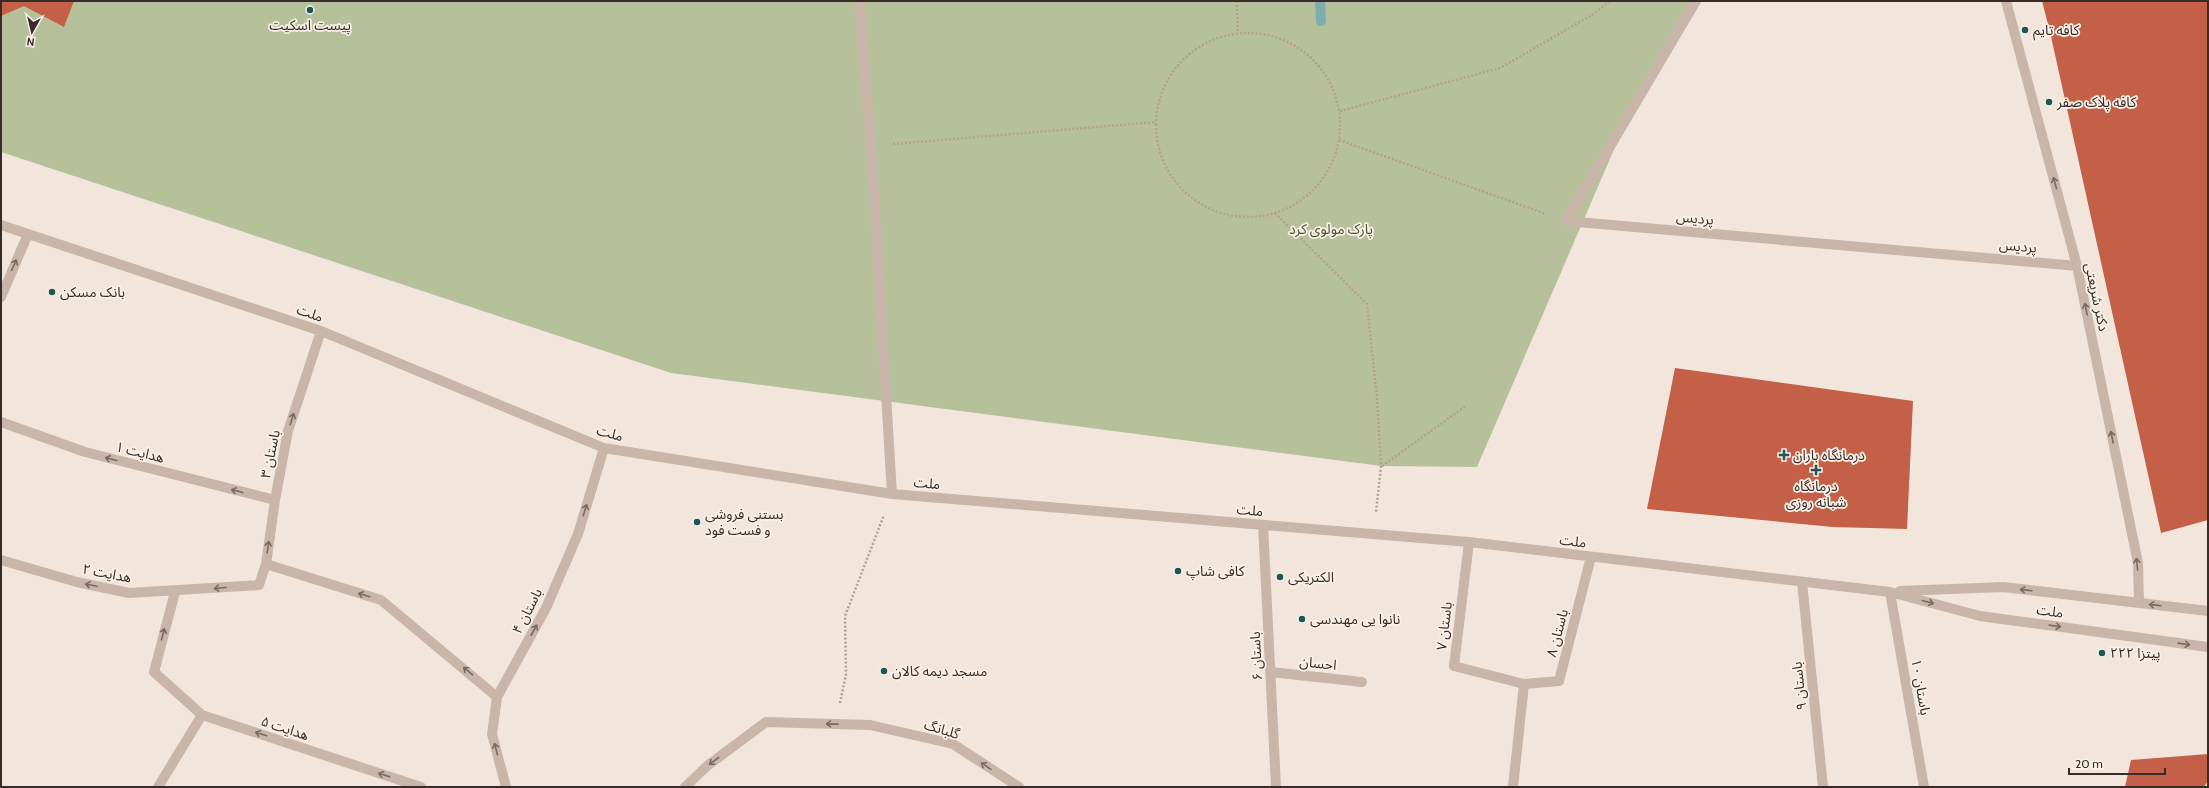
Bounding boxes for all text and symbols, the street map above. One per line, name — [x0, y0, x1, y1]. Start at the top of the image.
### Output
marker: پیست اسکیت — [305, 5, 315, 15]
north arrow — [12, 12, 52, 52]
place label: پیست اسکیت — [269, 16, 351, 35]
place label: کافه تایم — [2033, 21, 2080, 41]
marker: کافه تایم — [2020, 25, 2030, 35]
text: N — [26, 34, 35, 49]
place label: کافه پلاک صفر — [2056, 93, 2136, 112]
marker: کافه پلاک صفر — [2044, 97, 2054, 107]
one-way arrow — [2051, 177, 2058, 190]
street label: پردیس — [1675, 207, 1715, 230]
park label: پارک مولوی کرد — [1289, 220, 1373, 239]
street label: پردیس — [1998, 235, 2038, 258]
one-way arrow — [11, 259, 18, 271]
street label: دکتر شریعتی — [2081, 261, 2113, 333]
place label: بانک مسکن — [60, 283, 125, 301]
marker: بانک مسکن — [47, 287, 57, 297]
street label: ملت — [294, 300, 326, 326]
one-way arrow — [2081, 303, 2089, 316]
one-way arrow — [289, 413, 296, 426]
street label: ملت — [595, 421, 625, 445]
street label: باستان ۳ — [256, 428, 284, 480]
one-way arrow — [2108, 431, 2116, 444]
street label: هدایت ۱ — [114, 437, 166, 467]
place label: درمانگاه باران — [1793, 446, 1865, 464]
marker: درمانگاه باران — [1778, 449, 1790, 461]
one-way arrow — [105, 455, 118, 462]
marker: درمانگاه شبانه روزی — [1810, 464, 1822, 476]
street label: ملت — [913, 473, 941, 493]
place label: درمانگاه شبانه روزی — [1786, 477, 1846, 511]
one-way arrow — [231, 487, 244, 494]
street label: ملت — [1236, 500, 1264, 520]
one-way arrow — [582, 504, 589, 517]
place label: بستنی فروشی و فست فود — [705, 505, 784, 539]
marker: بستنی فروشی و فست فود — [692, 517, 702, 527]
street label: ملت — [1559, 530, 1587, 552]
one-way arrow — [264, 541, 272, 554]
one-way arrow — [2133, 558, 2141, 571]
street label: هدایت ۲ — [81, 559, 133, 587]
place label: کافی شاپ — [1186, 562, 1245, 581]
marker: کافی شاپ — [1173, 566, 1183, 576]
place label: الکتریکی — [1288, 568, 1334, 586]
marker: الکتریکی — [1275, 572, 1285, 582]
one-way arrow — [85, 581, 98, 589]
one-way arrow — [214, 584, 227, 591]
street label: باستان ۴ — [508, 585, 546, 637]
one-way arrow — [2020, 586, 2033, 593]
one-way arrow — [359, 590, 371, 598]
one-way arrow — [1921, 599, 1934, 606]
street label: باستان ۷ — [1432, 600, 1456, 651]
street label: ملت — [2035, 600, 2065, 622]
one-way arrow — [2149, 601, 2162, 609]
street label: باستان ۸ — [1542, 607, 1572, 659]
place label: نانوا یی مهندسی — [1310, 610, 1401, 628]
marker: نانوا یی مهندسی — [1297, 614, 1307, 624]
one-way arrow — [2049, 622, 2062, 630]
one-way arrow — [531, 624, 539, 636]
one-way arrow — [160, 628, 168, 641]
street label: باستان ۶ — [1246, 631, 1266, 681]
one-way arrow — [2177, 640, 2190, 648]
place label: پیتزا ۲۲۲ — [2110, 644, 2160, 663]
marker: پیتزا ۲۲۲ — [2097, 648, 2107, 658]
street label: احسان — [1299, 652, 1337, 674]
street label: باستان ۱۰ — [1907, 657, 1935, 717]
street label: باستان ۹ — [1787, 661, 1811, 711]
place label: مسجد دیمه کالان — [892, 662, 987, 680]
marker: مسجد دیمه کالان — [879, 666, 889, 676]
one-way arrow — [462, 667, 473, 676]
street label: هدایت ۵ — [259, 712, 311, 744]
street label: گلبانگ — [922, 715, 962, 743]
one-way arrow — [826, 720, 839, 727]
one-way arrow — [255, 730, 267, 738]
one-way arrow — [492, 743, 499, 756]
scale bar — [2069, 750, 2165, 776]
one-way arrow — [709, 756, 720, 765]
text: 20 m — [2075, 756, 2103, 771]
one-way arrow — [981, 762, 992, 770]
one-way arrow — [378, 771, 391, 778]

